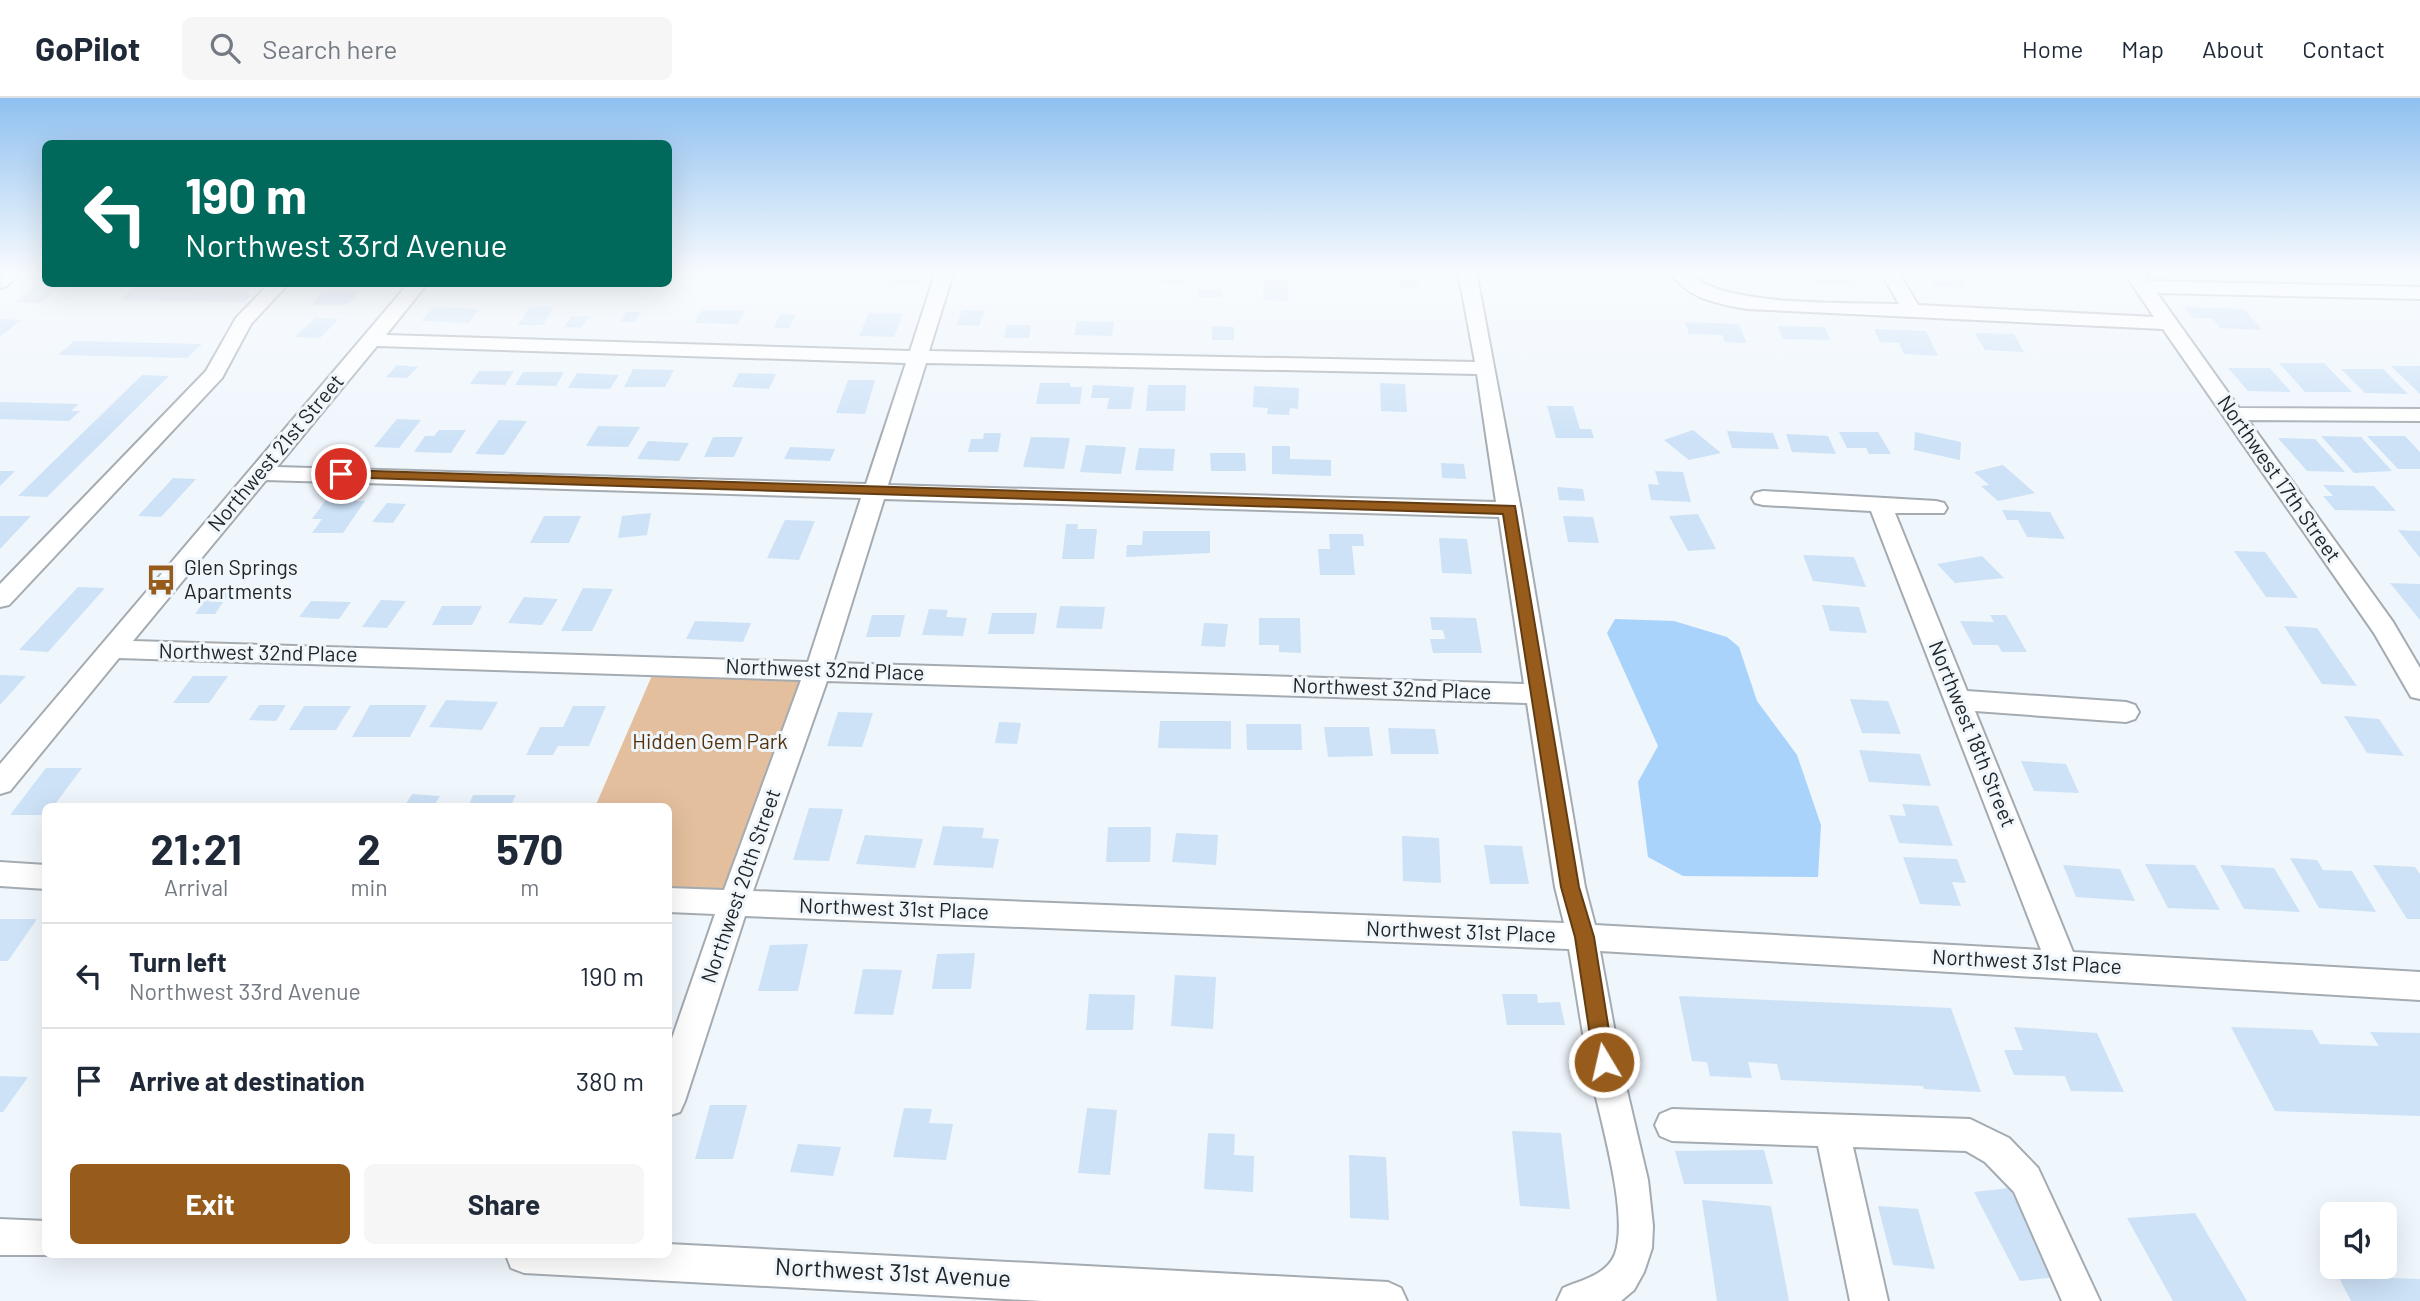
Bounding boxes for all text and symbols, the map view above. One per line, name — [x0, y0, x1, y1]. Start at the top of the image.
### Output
search box — [182, 17, 672, 80]
text: GoPilot — [35, 28, 140, 68]
icon: search — [206, 29, 244, 67]
text: Search here — [262, 33, 397, 64]
text: Home — [2022, 34, 2083, 63]
text: Map — [2121, 34, 2164, 63]
text: About — [2202, 34, 2264, 63]
text: Contact — [2302, 34, 2385, 63]
text: 190 m — [185, 165, 307, 224]
icon: left — [70, 168, 161, 259]
text: Northwest 33rd Avenue — [185, 225, 508, 263]
street label: Northwest 21st Street — [202, 368, 348, 536]
street label: Northwest 17th Street — [2213, 390, 2347, 566]
pin — [311, 444, 371, 504]
icon: arrive — [322, 455, 360, 493]
place label: Glen Springs Apartments — [184, 554, 298, 603]
bus stop icon: Glen Springs Apartments — [144, 563, 178, 597]
street label: Northwest 32nd Place — [158, 637, 358, 666]
street label: Northwest 18th Street — [1925, 637, 2022, 830]
street label: Northwest 32nd Place — [725, 653, 925, 684]
street label: Northwest 32nd Place — [1292, 672, 1492, 703]
park label: Hidden Gem Park — [632, 728, 788, 753]
street label: Northwest 20th Street — [695, 785, 785, 986]
text: 21:21 — [150, 823, 242, 873]
text: 2 — [357, 823, 381, 873]
text: 570 — [496, 823, 564, 873]
text: Arrival — [164, 873, 228, 901]
text: min — [350, 873, 388, 901]
text: m — [520, 873, 539, 901]
street label: Northwest 31st Place — [799, 892, 989, 923]
street label: Northwest 31st Place — [1366, 915, 1556, 946]
street label: Northwest 31st Place — [1932, 943, 2123, 978]
text: Turn left — [129, 946, 227, 977]
icon: left — [70, 957, 108, 995]
text: 190 m — [580, 960, 644, 991]
text: Northwest 33rd Avenue — [129, 977, 361, 1005]
position arrow — [1567, 1025, 1641, 1099]
icon: arrive — [70, 1062, 108, 1100]
text: Arrive at destination — [129, 1065, 365, 1096]
text: 380 m — [576, 1065, 644, 1096]
button: Exit — [70, 1164, 350, 1244]
button: Share — [364, 1164, 644, 1244]
map controls — [2320, 1202, 2397, 1279]
button: sound — [2320, 1202, 2397, 1279]
street label: Northwest 31st Avenue — [774, 1251, 1012, 1292]

